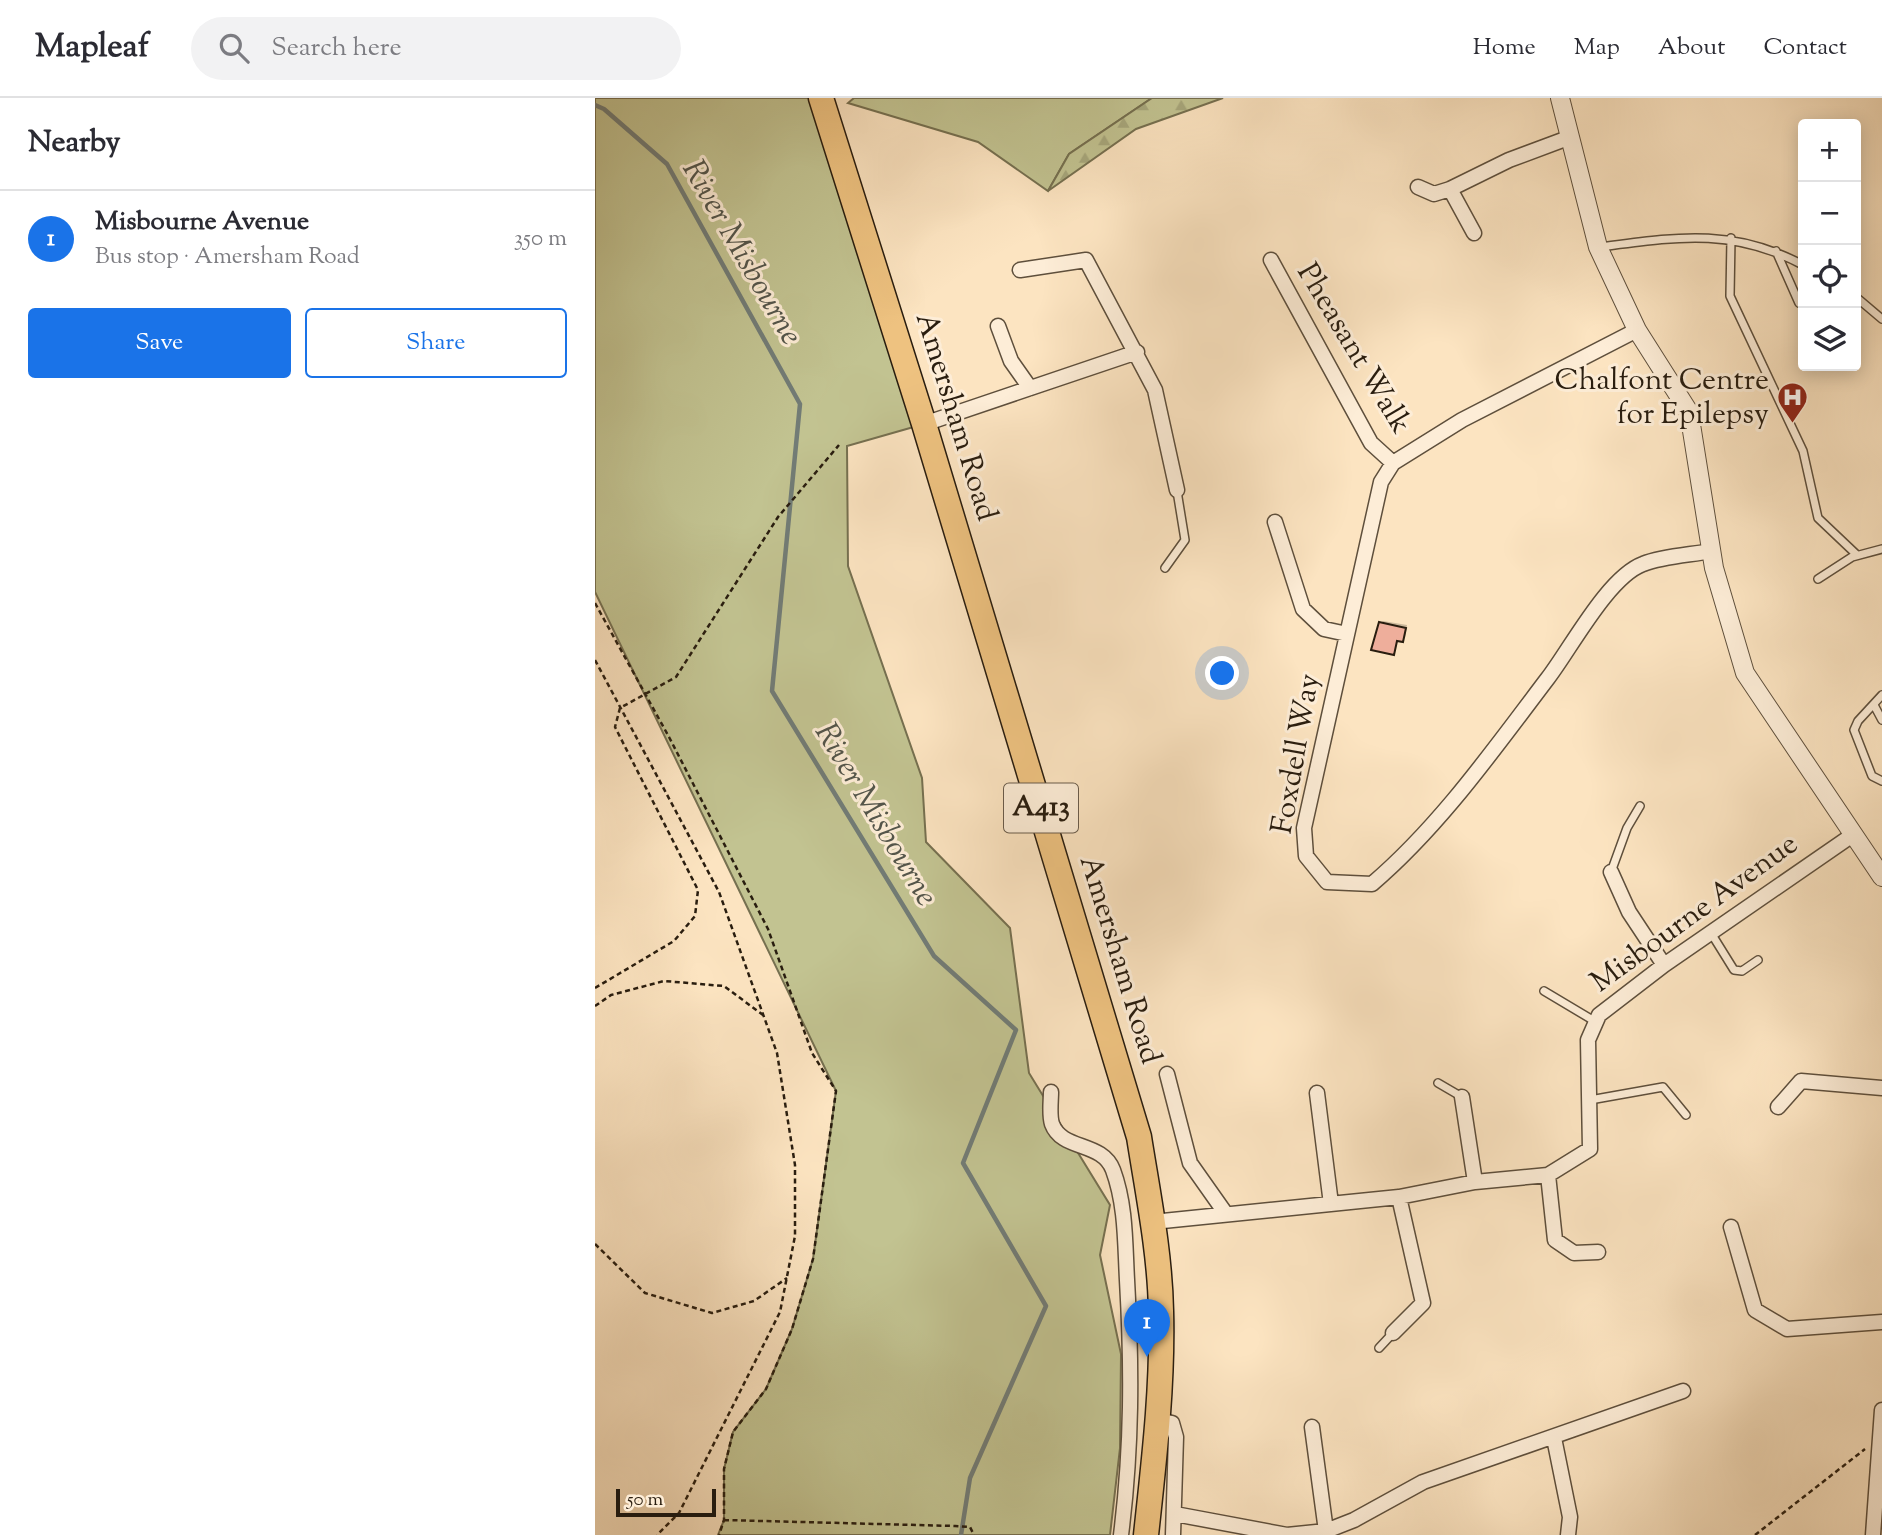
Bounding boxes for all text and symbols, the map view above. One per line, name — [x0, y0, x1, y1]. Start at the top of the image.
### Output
search box — [191, 17, 681, 80]
text: Mapleaf — [35, 24, 149, 72]
icon: search — [215, 29, 253, 67]
text: Search here — [271, 30, 402, 67]
text: Home — [1473, 31, 1536, 65]
text: Map — [1574, 31, 1620, 65]
text: About — [1658, 31, 1725, 65]
text: Contact — [1763, 31, 1847, 65]
map controls — [1798, 119, 1861, 371]
button: + — [1798, 119, 1861, 182]
text: Nearby — [28, 122, 120, 165]
water label: River Misbourne — [669, 152, 813, 354]
button: − — [1798, 182, 1861, 245]
text: Misbourne Avenue — [95, 204, 309, 241]
text: 1 — [47, 223, 55, 256]
text: 350 m — [514, 223, 567, 256]
text: Bus stop · Amersham Road — [95, 241, 360, 274]
button: locate — [1798, 245, 1861, 308]
street label: Pheasant Walk — [1285, 256, 1421, 442]
street label: Amersham Road — [903, 307, 1007, 527]
button: Save — [28, 308, 291, 378]
button: Share — [305, 308, 567, 378]
button: layers — [1798, 308, 1861, 371]
place label: Chalfont Centre for Epilepsy — [1555, 360, 1769, 437]
hospital icon: Chalfont Centre for Epilepsy — [1775, 381, 1809, 425]
your location — [1205, 656, 1239, 690]
street label: Foxdell Way — [1262, 670, 1332, 837]
water label: River Misbourne — [802, 714, 948, 916]
road number: A413 — [1004, 784, 1078, 832]
street label: Misbourne Avenue — [1582, 824, 1808, 1004]
street label: Amersham Road — [1067, 850, 1171, 1070]
pin: 1 — [1124, 1299, 1170, 1357]
scale bar — [616, 1486, 716, 1518]
text: 50 m — [627, 1487, 663, 1514]

